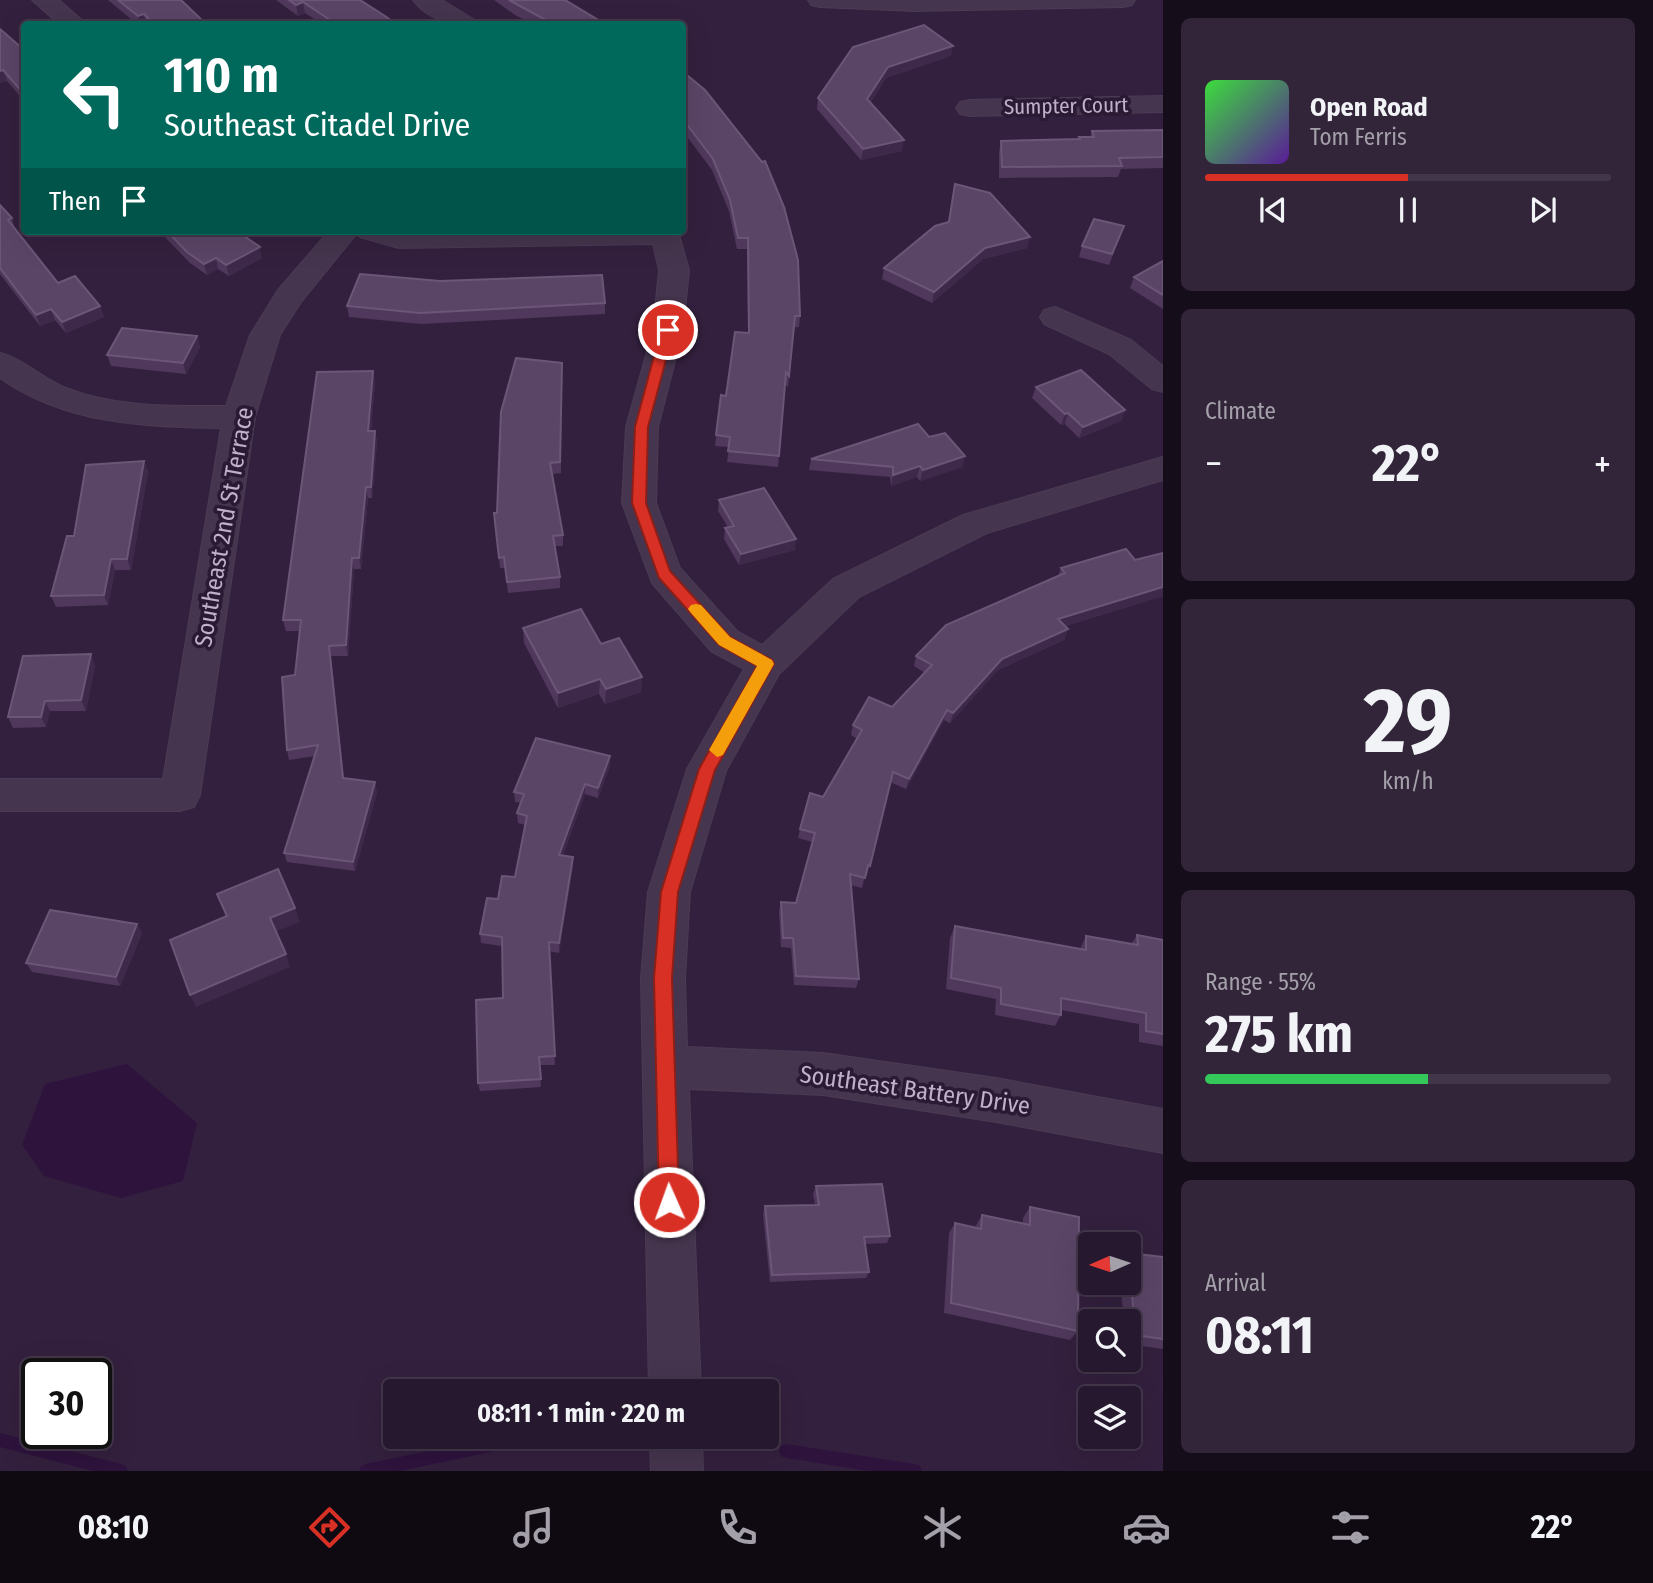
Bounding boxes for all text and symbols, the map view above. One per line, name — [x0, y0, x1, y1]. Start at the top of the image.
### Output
text: 110 m — [164, 46, 279, 105]
icon: left — [49, 49, 140, 140]
street label: Sumpter Court — [1004, 92, 1129, 120]
text: Open Road — [1310, 92, 1428, 123]
text: Southeast Citadel Drive — [164, 106, 470, 144]
text: Tom Ferris — [1310, 123, 1407, 151]
icon: arrive — [115, 182, 153, 220]
text: Then — [49, 186, 101, 217]
icon: previous — [1254, 191, 1292, 229]
icon: pause — [1389, 191, 1427, 229]
icon: next — [1524, 191, 1562, 229]
pin — [638, 300, 698, 360]
icon: arrive — [649, 311, 687, 349]
text: Climate — [1205, 397, 1276, 425]
street label: Southeast 2nd St Terrace — [189, 405, 259, 649]
text: 22° — [1372, 432, 1444, 495]
text: − — [1205, 441, 1222, 487]
text: + — [1594, 441, 1611, 487]
text: 29 — [1364, 667, 1452, 776]
text: km/h — [1382, 767, 1434, 795]
text: Range · 55% — [1205, 968, 1316, 996]
text: 275 km — [1205, 1003, 1353, 1066]
street label: Southeast Battery Drive — [798, 1060, 1032, 1120]
position arrow — [632, 1165, 706, 1239]
north arrow — [1078, 1232, 1141, 1295]
map controls — [1078, 1232, 1141, 1449]
text: Arrival — [1205, 1269, 1266, 1297]
text: 08:11 — [1205, 1304, 1314, 1367]
button: search — [1078, 1309, 1141, 1372]
speed limit sign: 30 — [21, 1358, 112, 1449]
button: layers — [1078, 1386, 1141, 1449]
text: 08:11 · 1 min · 220 m — [477, 1398, 685, 1429]
icon: directions — [305, 1503, 354, 1552]
icon: music — [509, 1503, 558, 1552]
icon: phone — [713, 1503, 762, 1552]
icon: climate — [918, 1503, 967, 1552]
icon: car — [1122, 1503, 1171, 1552]
icon: filters — [1326, 1503, 1375, 1552]
text: 08:10 — [78, 1508, 149, 1546]
text: 22° — [1531, 1508, 1575, 1546]

